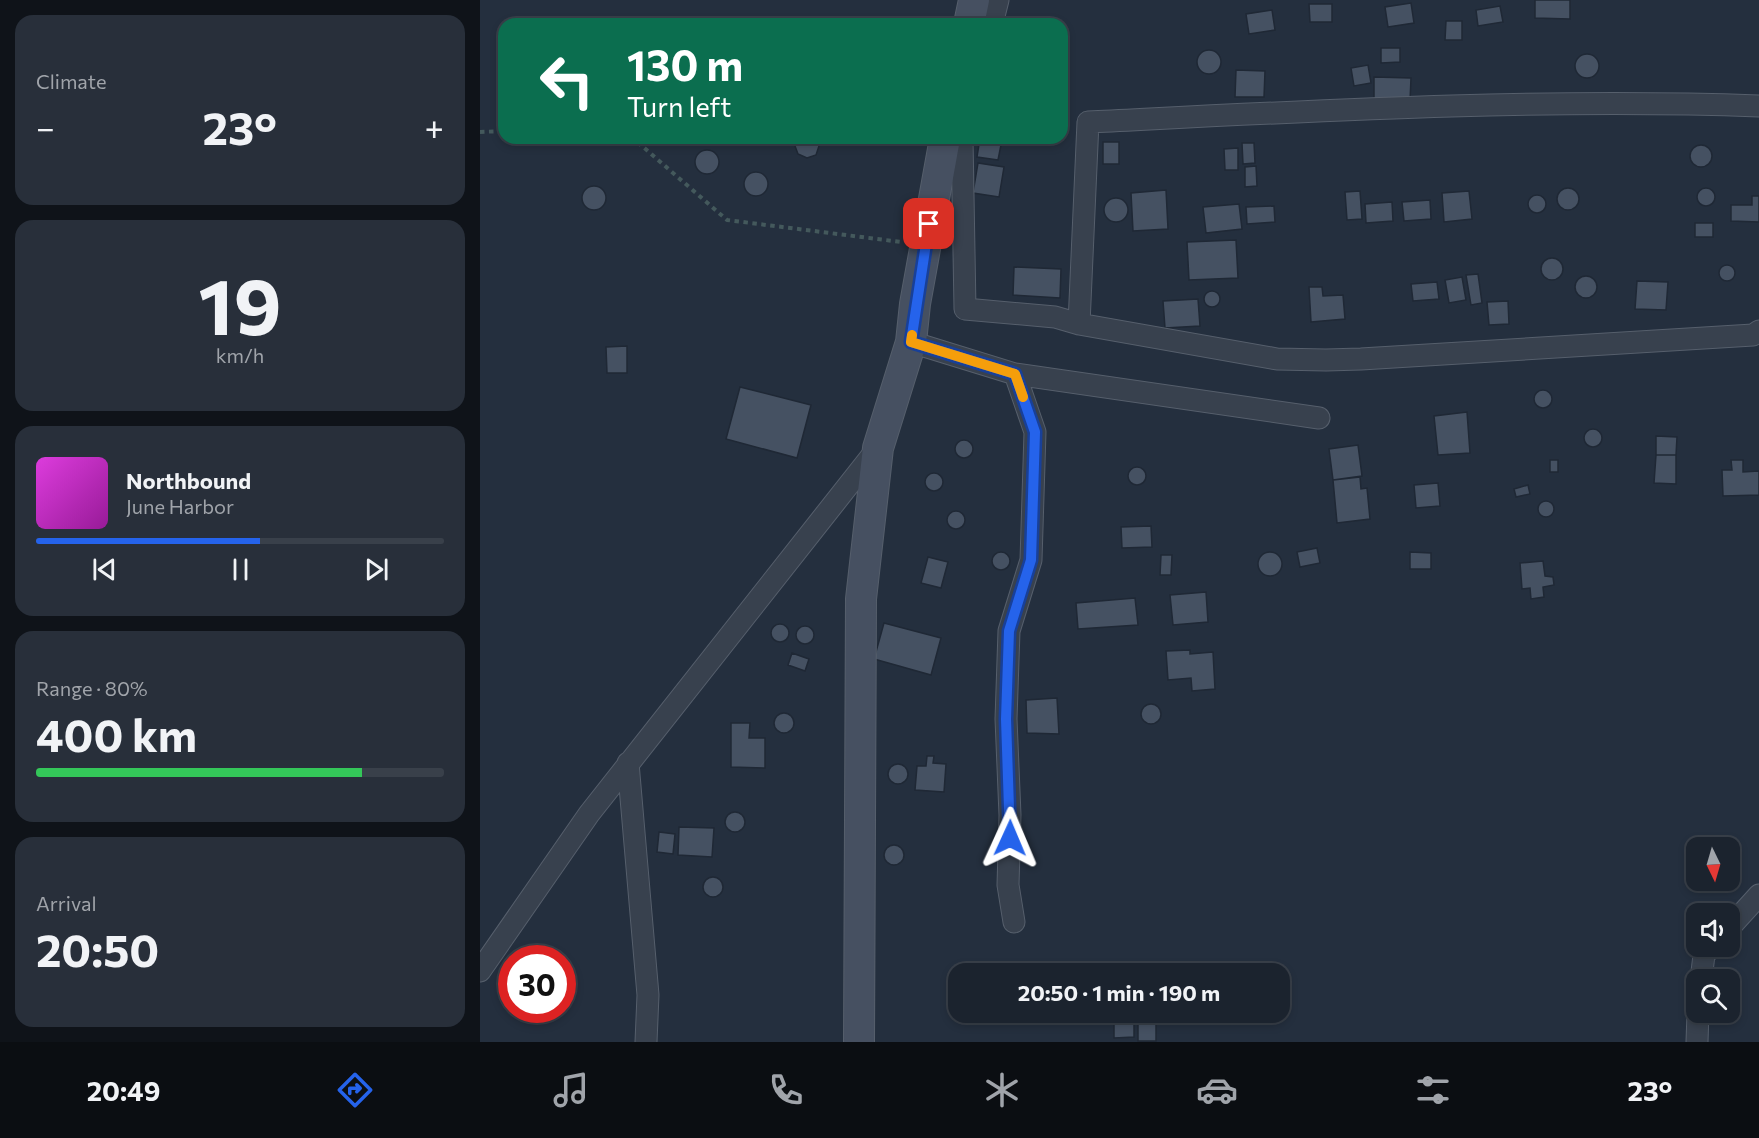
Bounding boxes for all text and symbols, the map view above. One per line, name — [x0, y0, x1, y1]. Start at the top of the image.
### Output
text: 130 m — [627, 38, 743, 90]
icon: left — [528, 42, 606, 120]
text: Climate — [36, 69, 106, 93]
text: Turn left — [627, 90, 731, 123]
text: 23° — [203, 99, 277, 154]
text: − — [36, 106, 55, 147]
text: + — [425, 106, 444, 147]
pin — [903, 198, 954, 249]
icon: arrive — [912, 207, 945, 240]
text: 19 — [198, 256, 282, 351]
text: km/h — [216, 343, 264, 367]
text: Northbound — [126, 467, 251, 494]
text: June Harbor — [126, 494, 234, 518]
icon: previous — [88, 553, 121, 586]
icon: pause — [224, 553, 257, 586]
icon: next — [360, 553, 393, 586]
text: Range · 80% — [36, 676, 148, 700]
text: 400 km — [36, 706, 197, 761]
position arrow — [978, 806, 1042, 870]
north arrow — [1686, 837, 1740, 891]
map controls — [1686, 837, 1740, 1023]
text: Arrival — [36, 891, 97, 915]
button: sound — [1686, 903, 1740, 957]
text: 20:50 — [36, 921, 159, 976]
speed limit sign: 30 — [498, 945, 576, 1023]
button: search — [1686, 969, 1740, 1023]
text: 20:50 · 1 min · 190 m — [1018, 979, 1220, 1006]
icon: directions — [334, 1069, 376, 1111]
icon: music — [550, 1069, 592, 1111]
icon: phone — [765, 1069, 807, 1111]
icon: climate — [981, 1069, 1023, 1111]
icon: car — [1196, 1069, 1238, 1111]
icon: filters — [1412, 1069, 1454, 1111]
text: 20:49 — [87, 1074, 160, 1107]
text: 23° — [1628, 1074, 1672, 1107]

